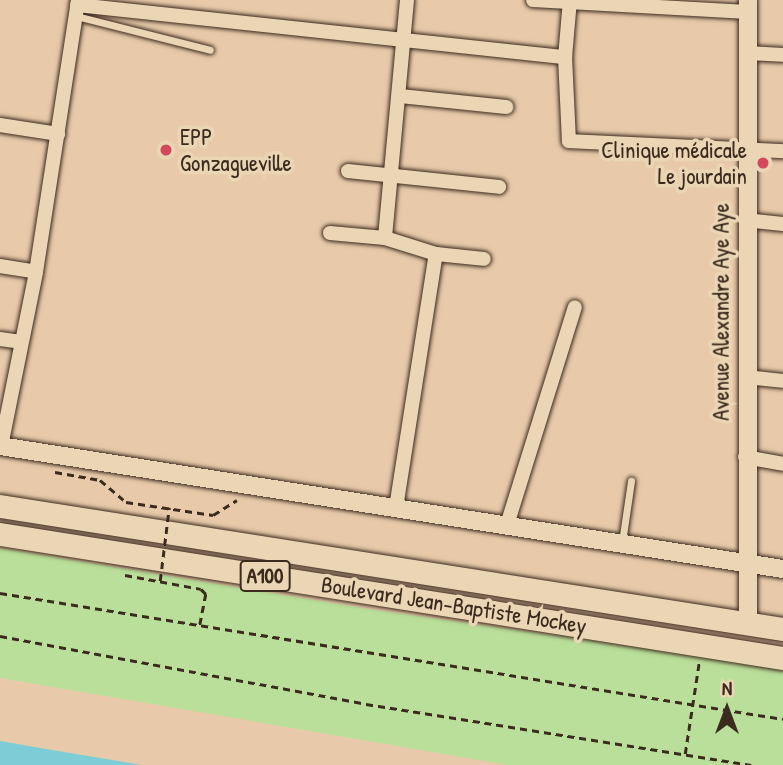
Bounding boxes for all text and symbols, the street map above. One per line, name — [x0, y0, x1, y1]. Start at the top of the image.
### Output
place label: EPP Gonzagueville — [180, 123, 292, 177]
place label: Clinique médicale Le jourdain — [601, 136, 747, 190]
marker: EPP Gonzagueville — [158, 142, 174, 158]
marker: Clinique médicale Le jourdain — [753, 153, 773, 173]
street label: Avenue Alexandre Aye Aye — [707, 203, 735, 421]
road number: A100 — [239, 558, 291, 594]
street label: Boulevard Jean-Baptiste Mockey — [319, 570, 589, 640]
north arrow — [692, 674, 762, 744]
text: N — [722, 675, 732, 701]

